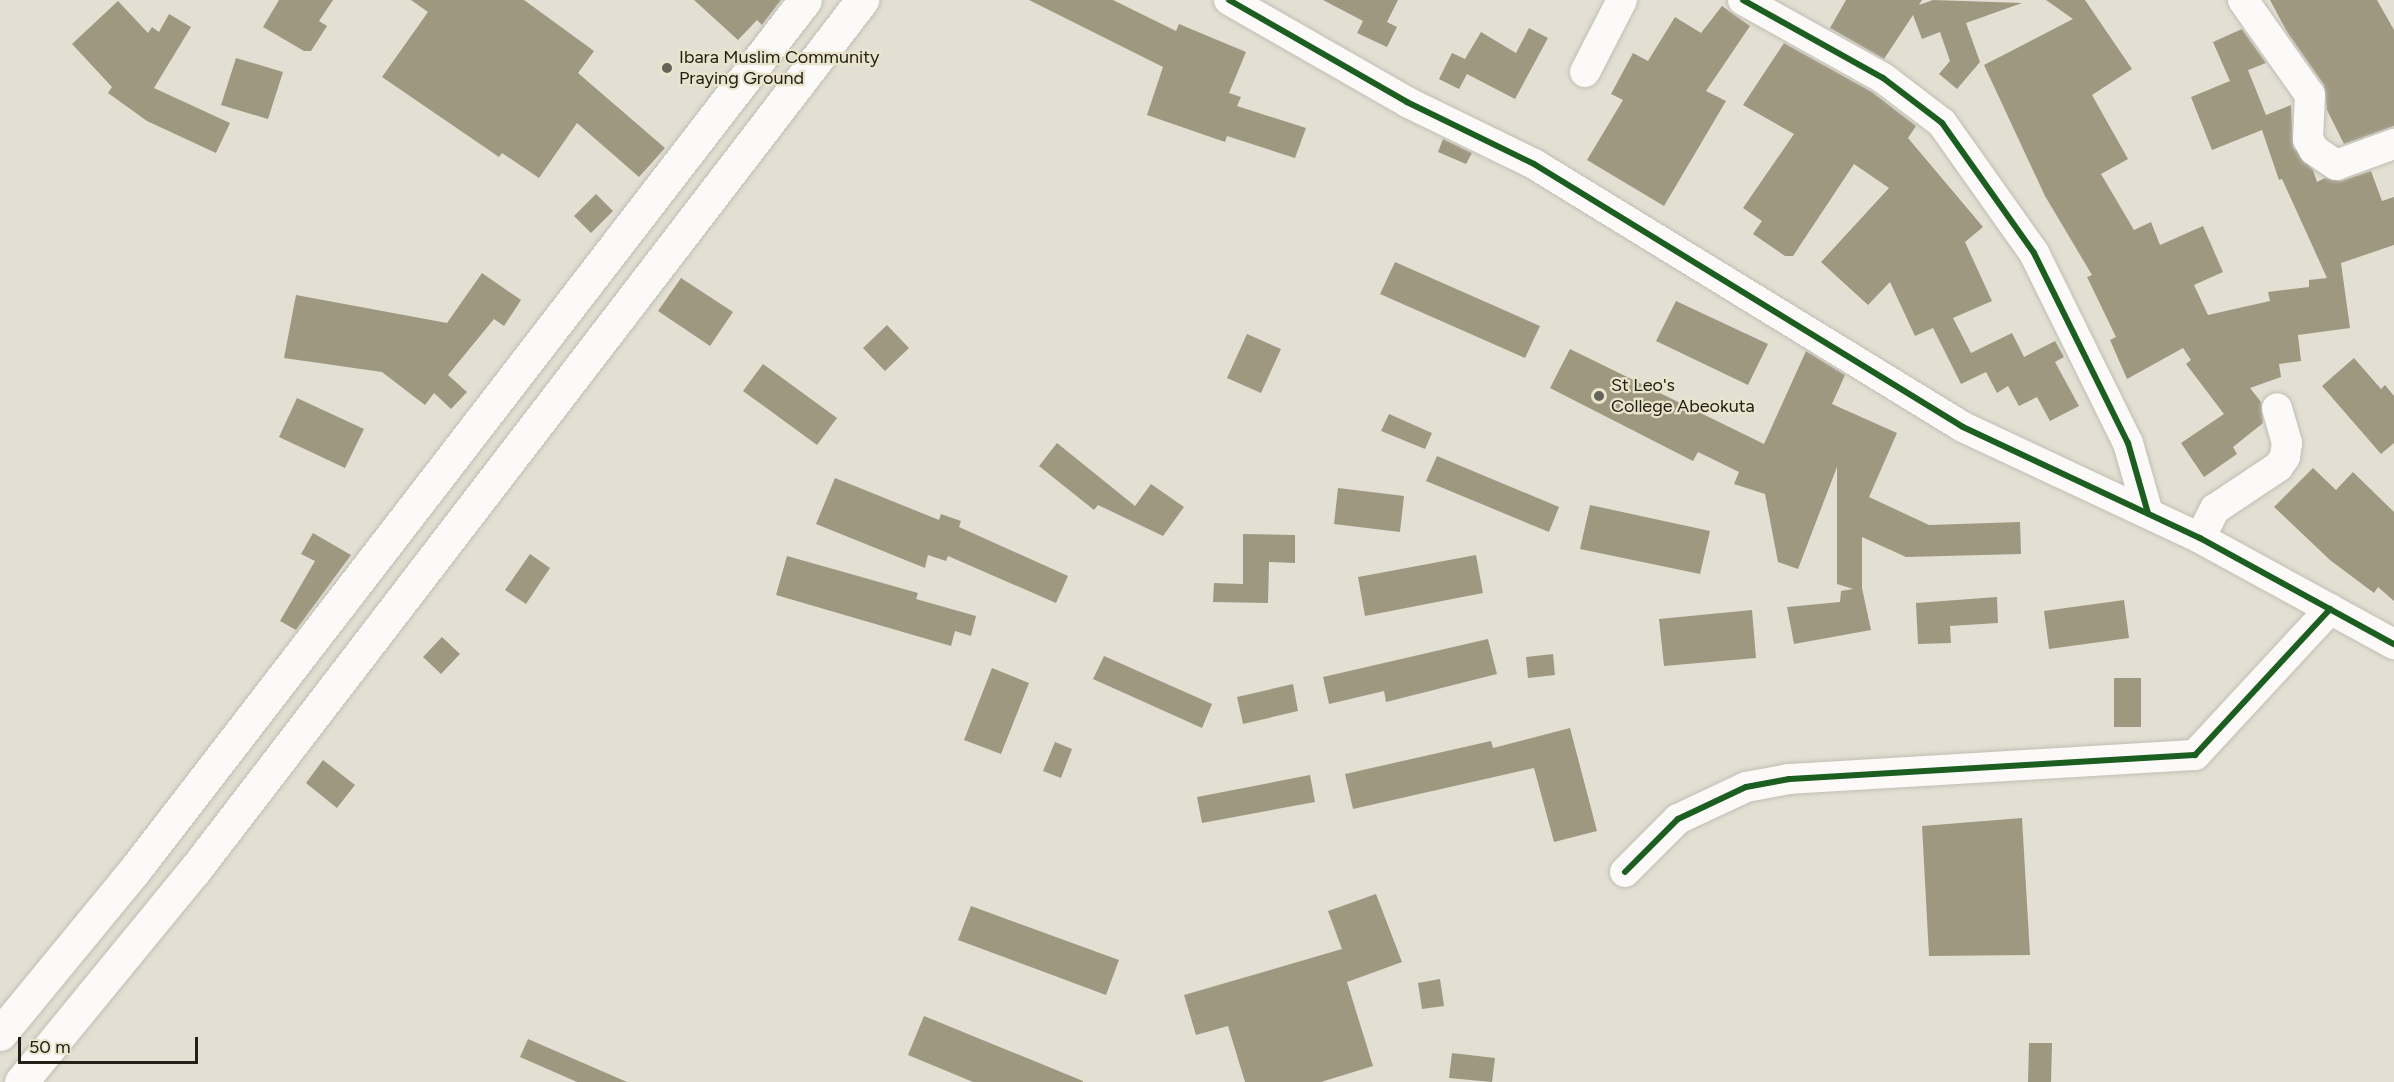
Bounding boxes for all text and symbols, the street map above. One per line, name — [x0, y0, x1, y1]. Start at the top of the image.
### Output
place label: Ibara Muslim Community Praying Ground — [679, 47, 879, 90]
marker: Ibara Muslim Community Praying Ground — [660, 61, 674, 75]
place label: St Leo's College Abeokuta — [1611, 375, 1755, 418]
marker: St Leo's College Abeokuta — [1592, 389, 1606, 403]
scale bar — [21, 1025, 201, 1063]
text: 50 m — [29, 1036, 71, 1058]

